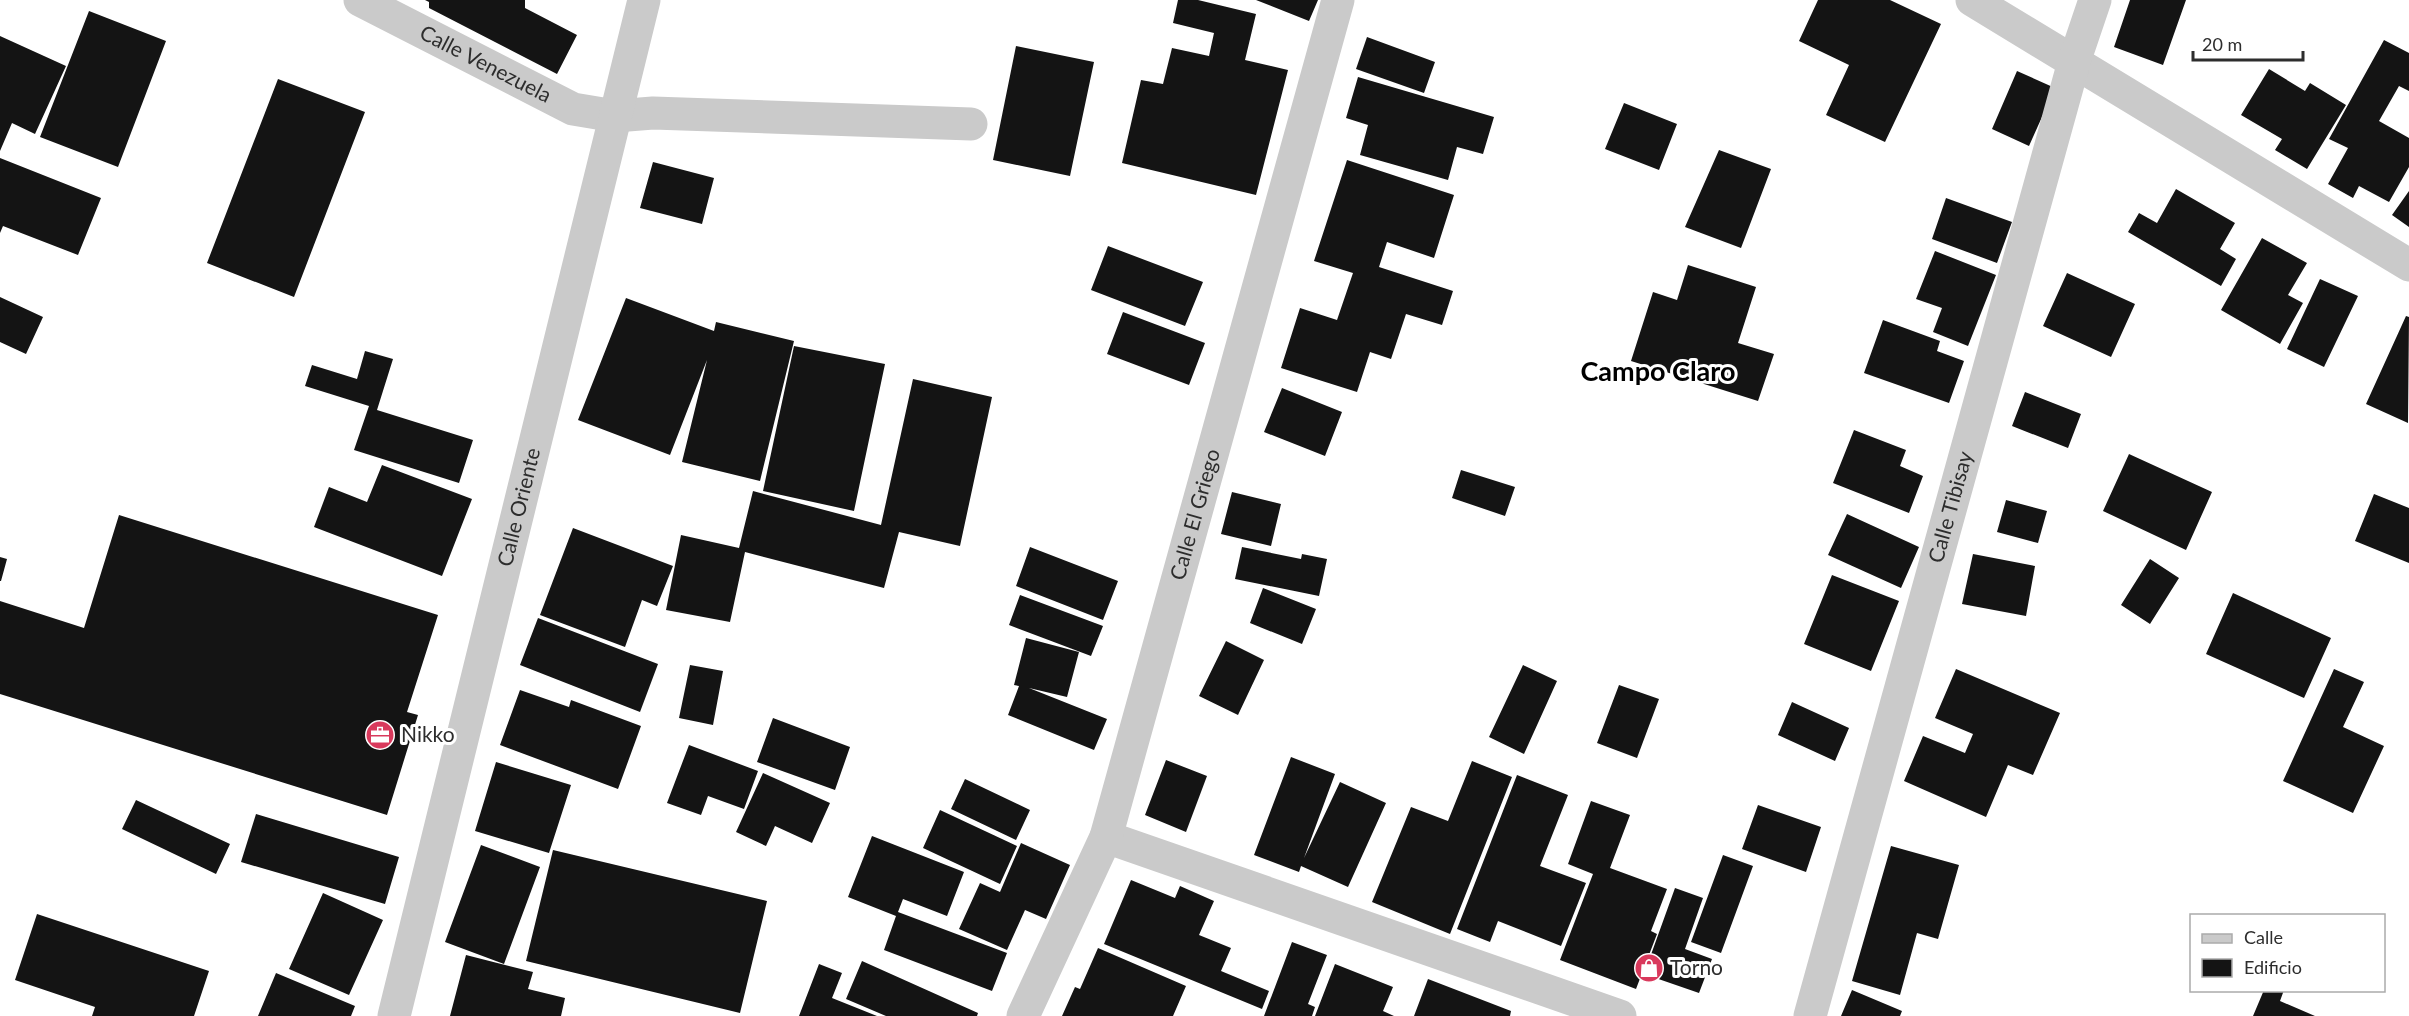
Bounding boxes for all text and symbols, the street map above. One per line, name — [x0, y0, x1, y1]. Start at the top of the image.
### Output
street label: Calle Venezuela — [416, 19, 556, 107]
scale bar — [2193, 24, 2302, 62]
text: 20 m — [2202, 33, 2242, 55]
district label: Campo Claro — [1580, 354, 1736, 387]
street label: Calle Oriente — [491, 445, 544, 569]
street label: Calle El Griego — [1164, 446, 1224, 582]
street label: Calle Tibisay — [1922, 448, 1977, 565]
office icon: Nikko — [364, 719, 396, 751]
place label: Nikko — [401, 721, 455, 746]
legend — [2190, 914, 2385, 992]
text: Calle — [2244, 926, 2283, 948]
shop icon: Torno — [1633, 952, 1665, 984]
place label: Torno — [1670, 954, 1723, 979]
text: Edificio — [2244, 956, 2302, 978]

